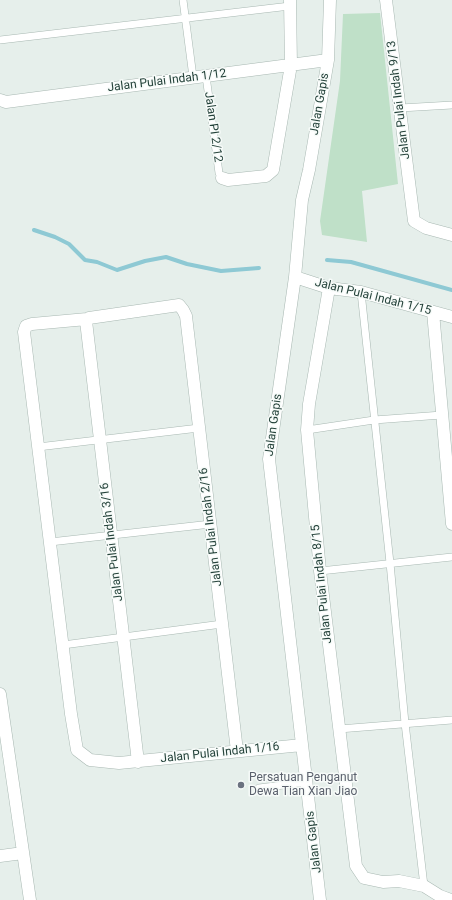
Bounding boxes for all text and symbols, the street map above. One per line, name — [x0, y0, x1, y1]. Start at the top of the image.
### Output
street label: Jalan Pulai Indah 9/13 — [385, 40, 413, 160]
street label: Jalan Pulai Indah 1/12 — [107, 67, 227, 95]
street label: Jalan Gapis — [307, 72, 333, 136]
street label: Jalan PI 2/12 — [201, 91, 225, 163]
street label: Jalan Pulai Indah 1/15 — [313, 276, 433, 318]
street label: Jalan Gapis — [263, 393, 285, 457]
street label: Jalan Pulai Indah 2/16 — [197, 467, 225, 587]
street label: Jalan Pulai Indah 3/16 — [98, 482, 126, 602]
street label: Jalan Pulai Indah 8/15 — [309, 524, 335, 644]
street label: Jalan Pulai Indah 1/16 — [160, 740, 280, 766]
place label: Persatuan Penganut Dewa Tian Xian Jiao — [249, 771, 357, 799]
marker: Persatuan Penganut Dewa Tian Xian Jiao — [236, 780, 246, 790]
street label: Jalan Gapis — [303, 810, 325, 874]

